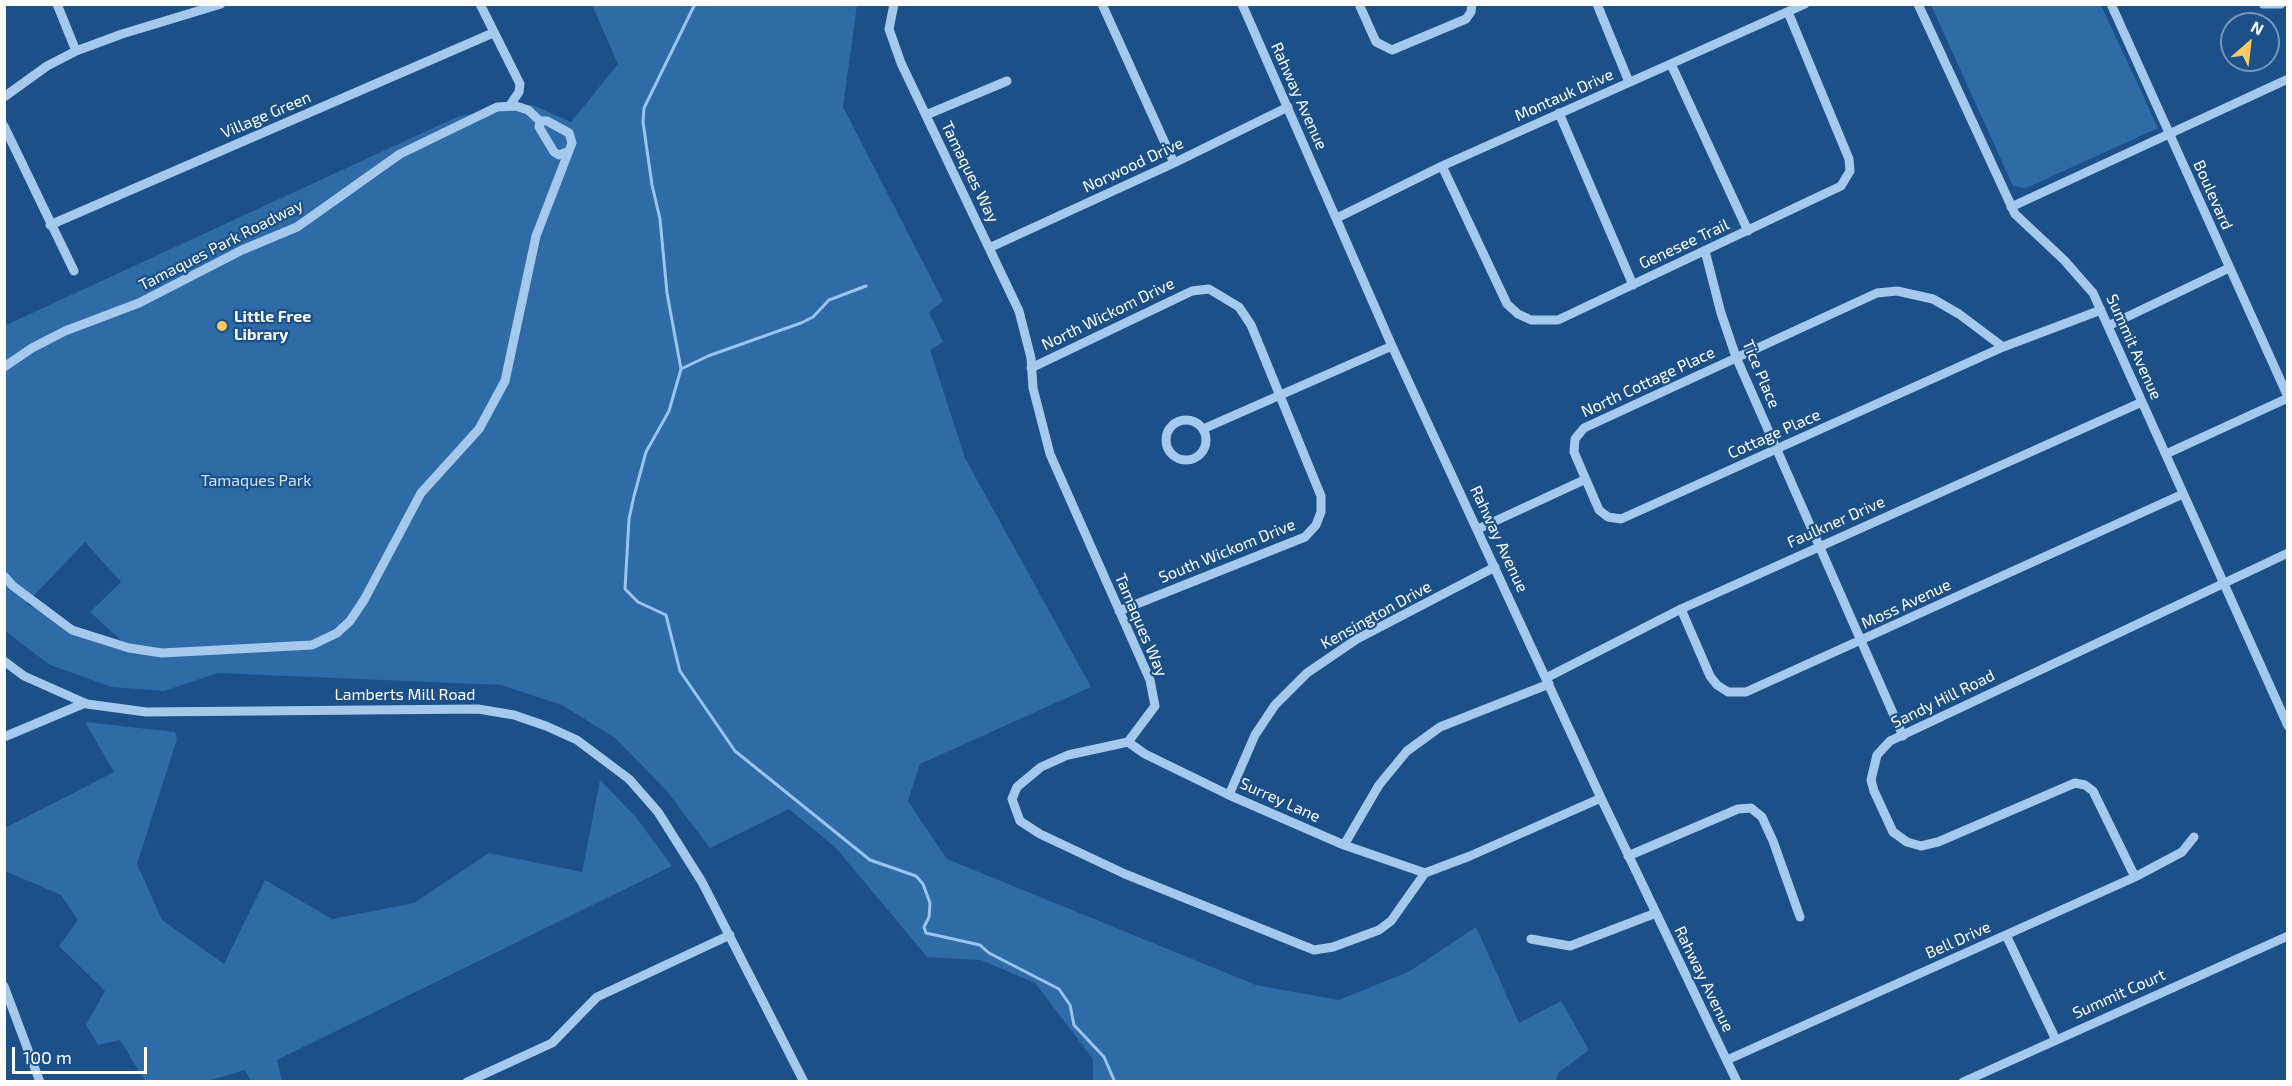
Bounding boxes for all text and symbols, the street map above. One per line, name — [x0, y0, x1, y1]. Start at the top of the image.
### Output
north arrow — [2220, 12, 2280, 72]
text: N — [2248, 16, 2267, 39]
street label: Rahway Avenue — [1267, 39, 1331, 153]
street label: Montauk Drive — [1512, 65, 1616, 125]
street label: Village Green — [218, 87, 314, 143]
street label: Tamaques Way — [937, 118, 1003, 226]
street label: Norwood Drive — [1080, 133, 1186, 197]
street label: Boulevard — [2189, 157, 2237, 233]
street label: Tamaques Park Roadway — [136, 195, 306, 295]
street label: Genesee Trail — [1636, 215, 1732, 273]
street label: North Wickom Drive — [1039, 274, 1177, 354]
street label: Summit Avenue — [2102, 291, 2166, 403]
place label: Little Free Library — [234, 307, 311, 345]
marker: Little Free Library — [215, 319, 229, 333]
street label: Tice Place — [1738, 337, 1784, 411]
street label: North Cottage Place — [1578, 343, 1718, 421]
street label: Cottage Place — [1725, 405, 1823, 463]
park label: Tamaques Park — [201, 471, 311, 491]
street label: Rahway Avenue — [1466, 483, 1532, 595]
street label: Faulkner Drive — [1784, 492, 1888, 552]
street label: South Wickom Drive — [1156, 515, 1298, 587]
street label: Tamaques Way — [1111, 571, 1171, 679]
street label: Moss Avenue — [1858, 575, 1954, 633]
street label: Kensington Drive — [1317, 577, 1435, 653]
street label: Sandy Hill Road — [1888, 666, 1998, 732]
street label: Lamberts Mill Road — [335, 685, 475, 705]
street label: Surrey Lane — [1237, 774, 1323, 826]
street label: Bell Drive — [1922, 917, 1994, 963]
street label: Rahway Avenue — [1670, 923, 1738, 1035]
street label: Summit Court — [2070, 965, 2168, 1023]
scale bar — [15, 1035, 150, 1073]
text: 100 m — [23, 1046, 72, 1068]

